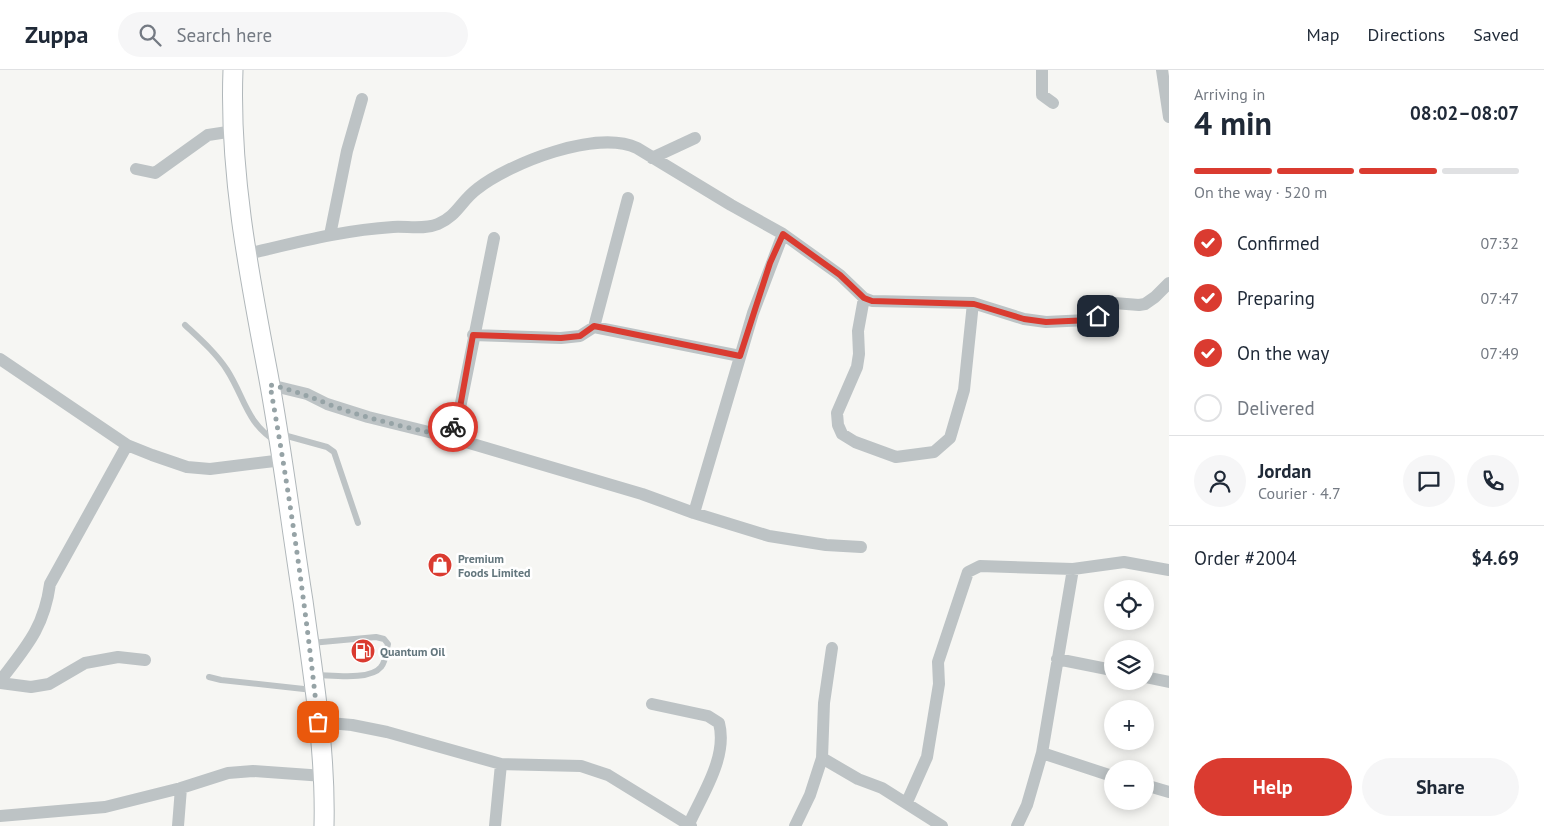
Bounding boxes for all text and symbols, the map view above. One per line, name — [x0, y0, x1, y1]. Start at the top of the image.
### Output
search box — [118, 12, 468, 57]
text: Zuppa — [25, 19, 88, 50]
icon: search — [136, 21, 164, 49]
text: Search here — [176, 23, 272, 47]
text: Map — [1307, 23, 1339, 46]
text: Directions — [1367, 23, 1445, 46]
text: Saved — [1473, 23, 1519, 46]
text: Arriving in — [1194, 84, 1265, 104]
text: 08:02–08:07 — [1410, 101, 1519, 125]
text: 4 min — [1194, 102, 1272, 144]
text: On the way · 520 m — [1194, 182, 1327, 202]
icon: check — [1194, 229, 1222, 257]
text: Confirmed — [1237, 231, 1320, 255]
text: 07:32 — [1481, 233, 1519, 253]
icon: check — [1194, 284, 1222, 312]
text: Preparing — [1237, 286, 1315, 310]
text: 07:47 — [1481, 288, 1519, 308]
pin — [1077, 295, 1119, 337]
icon: home — [1084, 302, 1112, 330]
icon: check — [1194, 339, 1222, 367]
text: On the way — [1237, 341, 1329, 365]
text: 07:49 — [1481, 343, 1519, 363]
text: Delivered — [1237, 396, 1315, 420]
courier — [428, 402, 478, 452]
icon: bike — [439, 413, 467, 441]
button: person — [1194, 455, 1246, 507]
button: chat — [1403, 455, 1455, 507]
button: phone — [1467, 455, 1519, 507]
text: Jordan — [1258, 459, 1311, 483]
text: Courier · 4.7 — [1258, 483, 1341, 503]
text: Order #2004 — [1194, 546, 1297, 570]
text: $4.69 — [1471, 546, 1519, 570]
place label: Premium Foods Limited — [458, 551, 531, 580]
shop icon: Premium Foods Limited — [427, 552, 453, 578]
map controls — [1104, 580, 1154, 810]
button: locate — [1104, 580, 1154, 630]
fuel station icon: Quantum Oil — [350, 638, 376, 664]
button: layers — [1104, 640, 1154, 690]
place label: Quantum Oil — [380, 644, 445, 659]
button: + — [1104, 700, 1154, 750]
pin — [297, 701, 339, 743]
icon: bag — [304, 708, 332, 736]
button: Help — [1194, 758, 1352, 816]
button: Share — [1362, 758, 1519, 816]
button: − — [1104, 760, 1154, 810]

